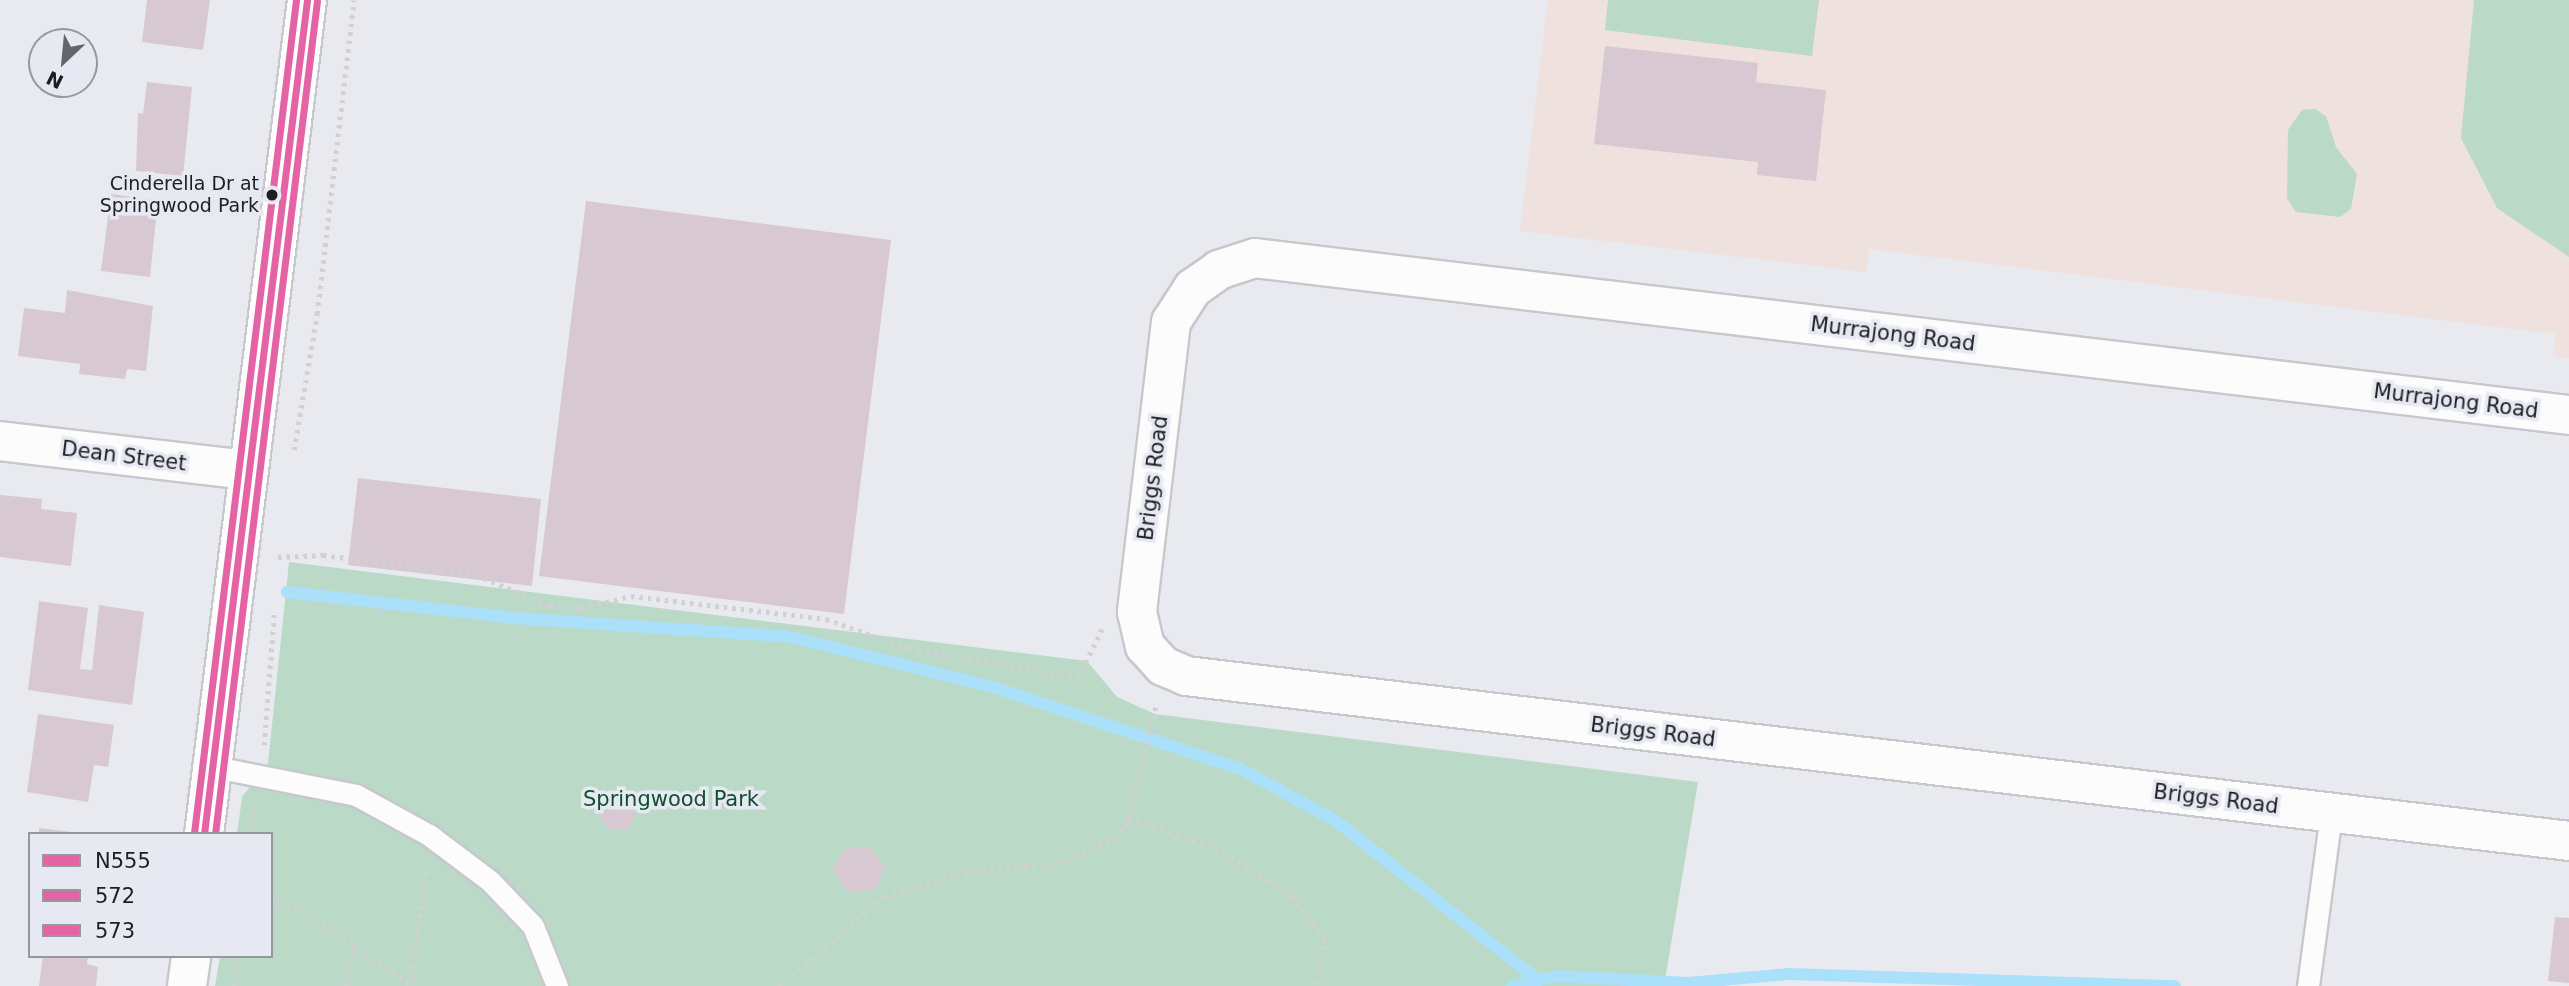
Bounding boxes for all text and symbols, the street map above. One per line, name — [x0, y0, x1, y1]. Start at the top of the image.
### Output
north arrow — [28, 28, 98, 98]
text: N — [43, 67, 67, 93]
place label: Cinderella Dr at Springwood Park — [100, 173, 259, 217]
marker: Cinderella Dr at Springwood Park — [265, 188, 279, 202]
street label: Murrajong Road — [1809, 311, 1977, 357]
street label: Murrajong Road — [2372, 378, 2540, 424]
street label: Briggs Road — [1133, 414, 1173, 542]
street label: Dean Street — [60, 436, 188, 476]
street label: Briggs Road — [1589, 712, 1717, 752]
street label: Briggs Road — [2152, 779, 2280, 819]
park label: Springwood Park — [583, 786, 759, 812]
legend — [28, 832, 273, 958]
text: N555 — [95, 849, 151, 873]
text: 572 — [95, 884, 135, 908]
text: 573 — [95, 919, 135, 943]

